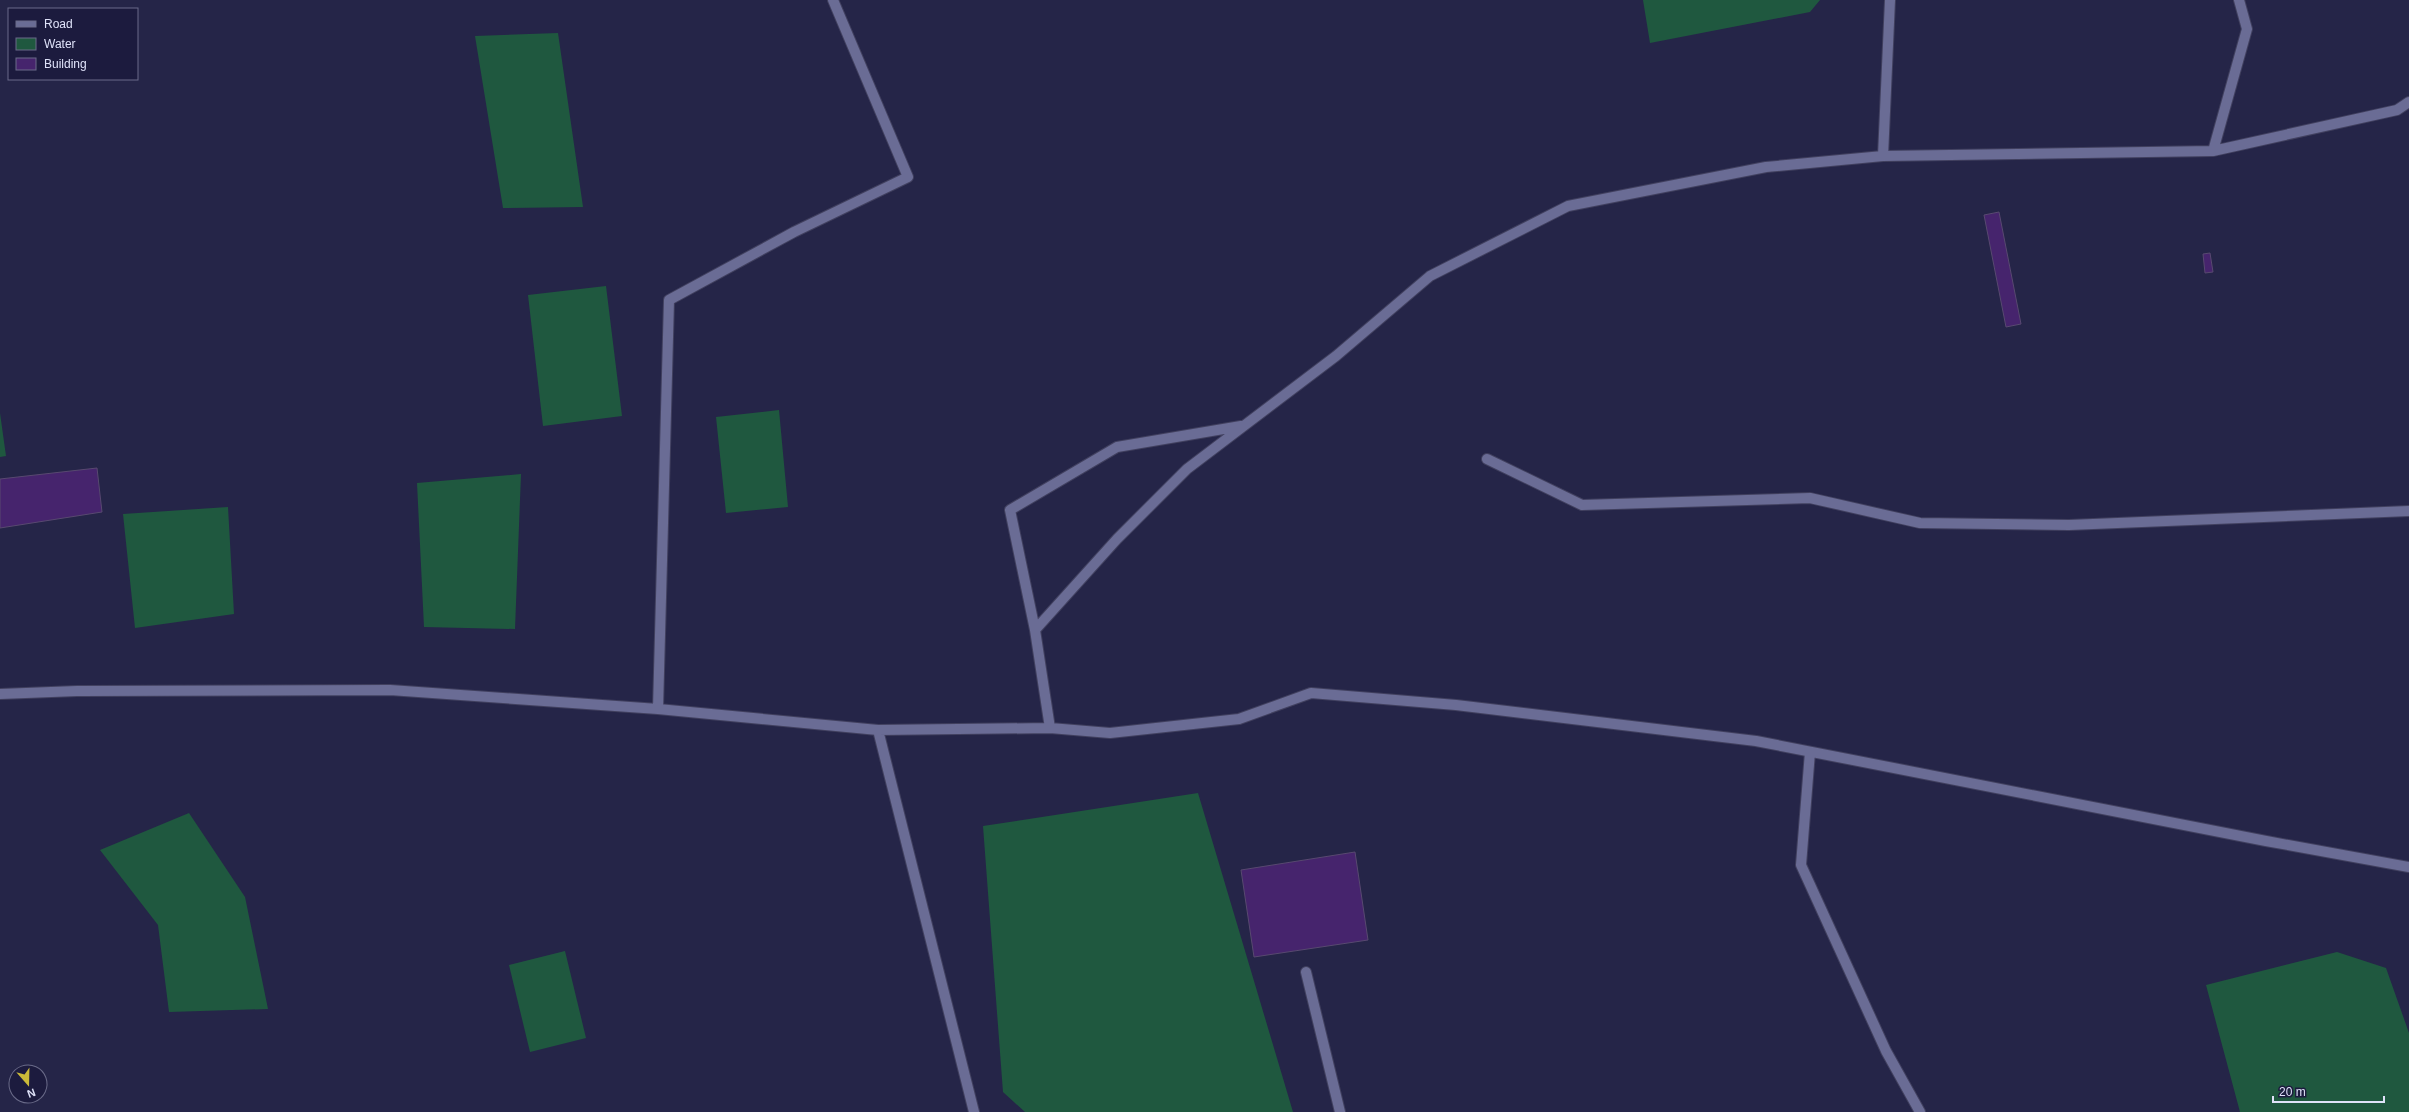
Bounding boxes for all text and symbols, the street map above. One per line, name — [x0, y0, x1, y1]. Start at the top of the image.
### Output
legend — [8, 8, 138, 80]
text: Road — [44, 17, 73, 31]
text: Water — [44, 37, 76, 51]
text: Building — [44, 57, 87, 71]
north arrow — [8, 1064, 48, 1104]
scale bar — [2273, 1078, 2384, 1104]
text: 20 m — [2279, 1085, 2306, 1099]
text: N — [26, 1086, 37, 1100]

